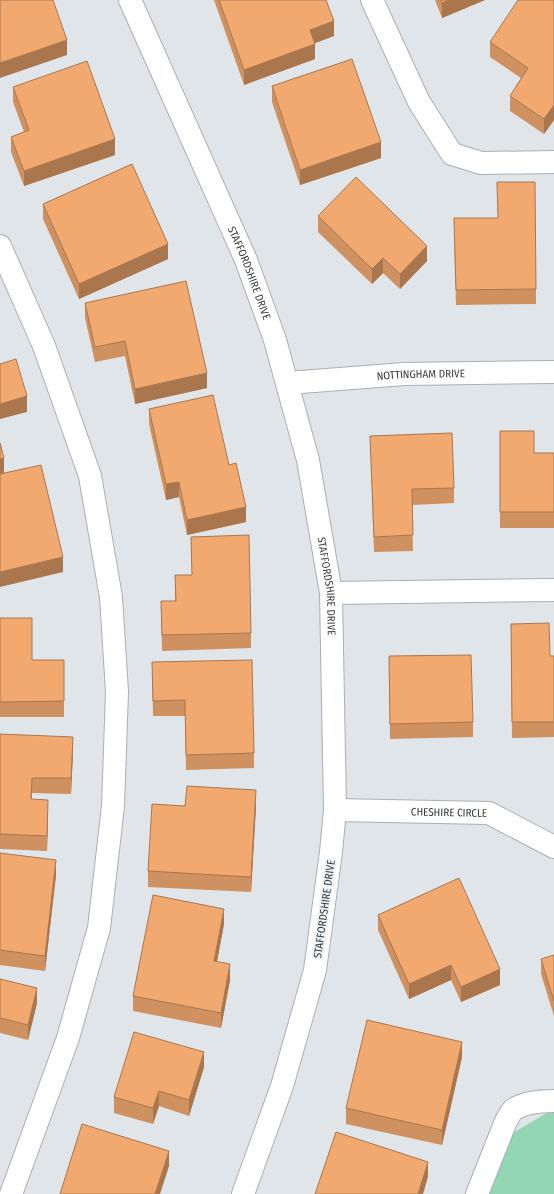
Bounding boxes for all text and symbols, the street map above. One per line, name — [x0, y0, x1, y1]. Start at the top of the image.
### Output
street label: STAFFORDSHIRE DRIVE — [225, 224, 273, 322]
street label: NOTTINGHAM DRIVE — [376, 367, 465, 383]
street label: STAFFORDSHIRE DRIVE — [314, 536, 338, 636]
street label: CHESHIRE CIRCLE — [411, 805, 487, 820]
street label: STAFFORDSHIRE DRIVE — [311, 859, 338, 959]

